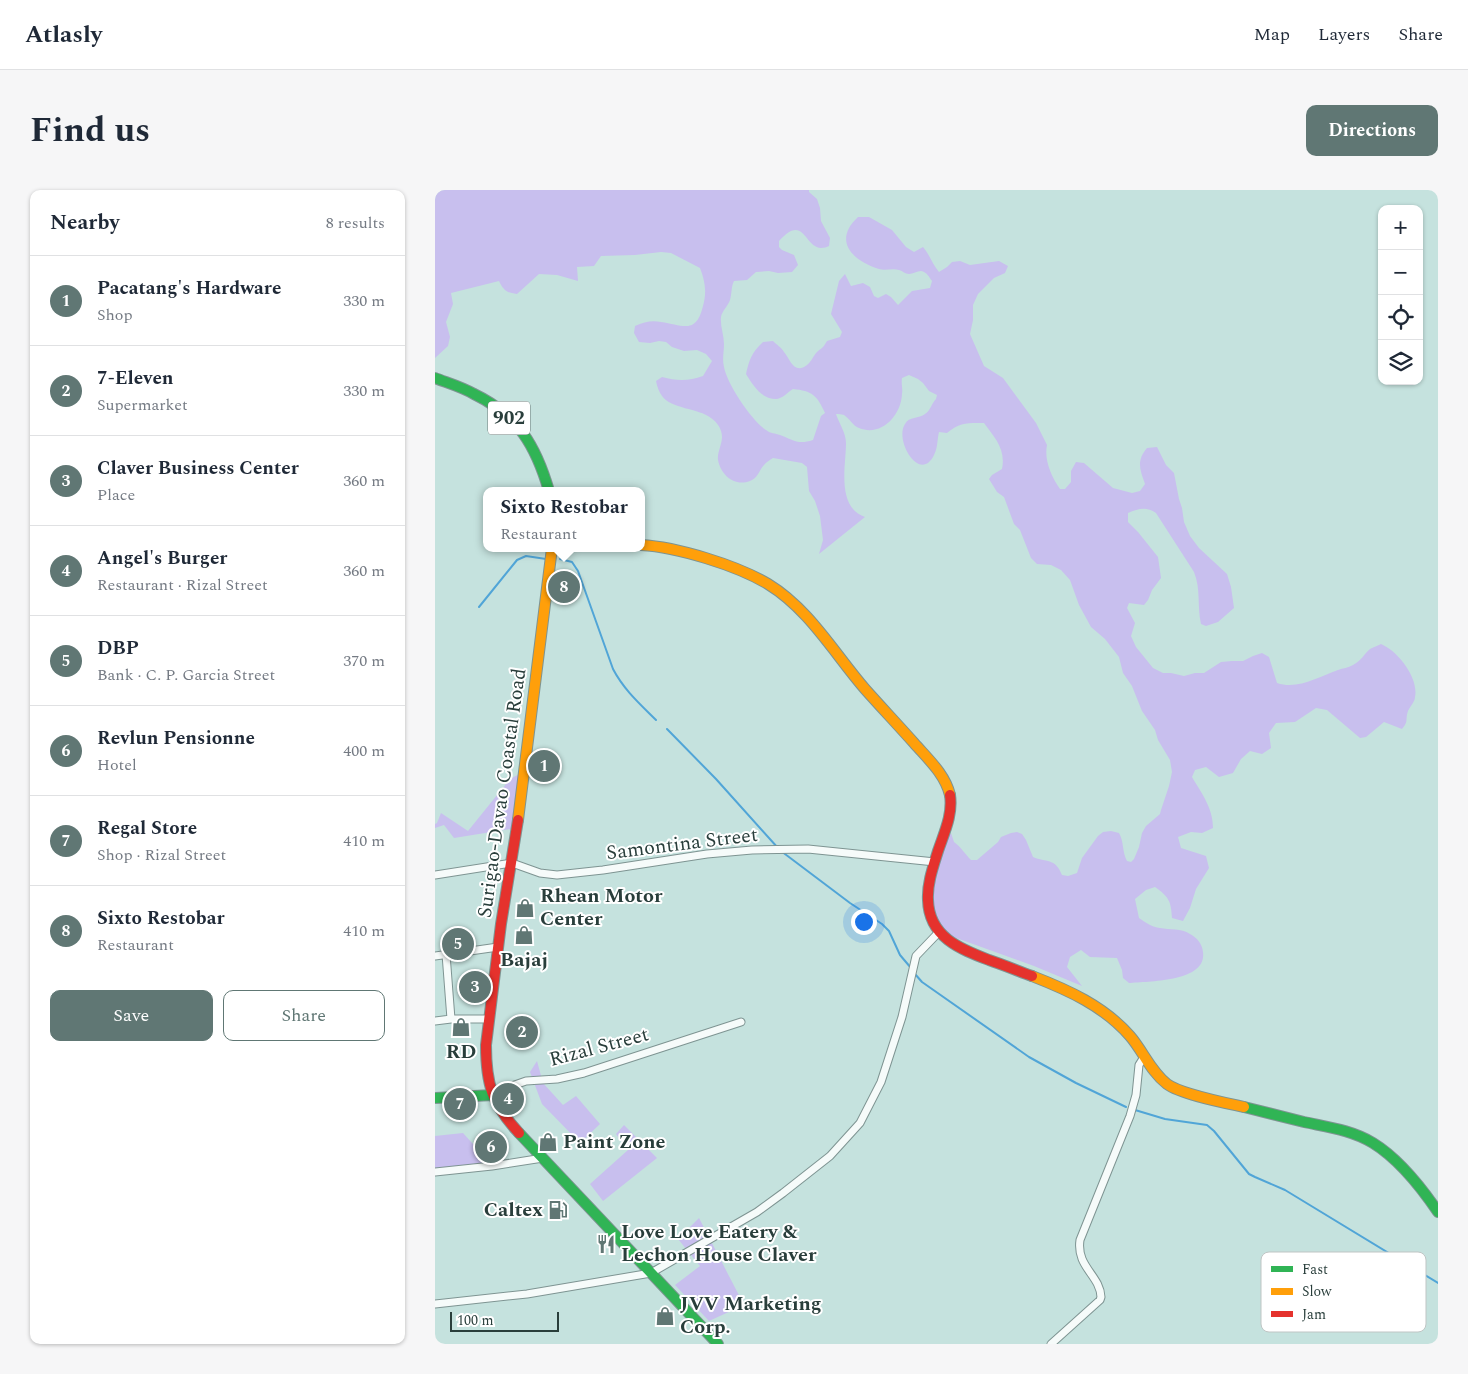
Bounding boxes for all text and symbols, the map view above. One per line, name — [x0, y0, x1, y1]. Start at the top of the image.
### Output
text: Atlasly — [25, 17, 102, 53]
text: Map — [1254, 21, 1290, 48]
text: Layers — [1318, 21, 1370, 48]
text: Share — [1398, 21, 1443, 48]
text: Find us — [30, 104, 150, 157]
button: Directions — [1306, 105, 1438, 156]
map controls — [1378, 205, 1423, 385]
button: + — [1378, 205, 1423, 250]
text: Nearby — [50, 207, 120, 239]
text: 8 results — [326, 211, 385, 235]
button: − — [1378, 250, 1423, 295]
text: Pacatang's Hardware — [97, 274, 281, 303]
text: 1 — [62, 289, 70, 313]
text: 330 m — [343, 289, 385, 313]
button: locate — [1378, 295, 1423, 340]
text: Shop — [97, 303, 133, 327]
button: layers — [1378, 340, 1423, 385]
text: 7-Eleven — [97, 364, 174, 393]
text: 2 — [62, 379, 70, 403]
text: 330 m — [343, 379, 385, 403]
text: Supermarket — [97, 393, 188, 417]
road number: 902 — [488, 402, 530, 434]
text: Claver Business Center — [97, 454, 299, 483]
text: 3 — [62, 469, 70, 493]
text: 360 m — [343, 469, 385, 493]
text: Place — [97, 483, 135, 507]
popup — [483, 487, 645, 552]
text: Sixto Restobar — [500, 493, 628, 522]
text: Restaurant — [500, 522, 577, 546]
text: Angel's Burger — [97, 544, 227, 573]
text: 4 — [62, 559, 70, 583]
text: 360 m — [343, 559, 385, 583]
pin: 8 — [548, 568, 580, 606]
text: Restaurant · Rizal Street — [97, 573, 268, 597]
text: DBP — [97, 634, 139, 663]
text: 5 — [62, 649, 70, 673]
text: 370 m — [343, 649, 385, 673]
text: Bank · C. P. Garcia Street — [97, 663, 275, 687]
street label: Surigao-Davao Coastal Road — [470, 666, 534, 920]
text: Revlun Pensionne — [97, 724, 255, 753]
text: 6 — [62, 739, 70, 763]
text: 400 m — [343, 739, 385, 763]
pin: 1 — [528, 747, 560, 785]
text: Hotel — [97, 753, 137, 777]
text: Regal Store — [97, 814, 197, 843]
street label: Samontina Street — [604, 820, 760, 868]
text: 7 — [62, 829, 70, 853]
text: 410 m — [343, 829, 385, 853]
text: Shop · Rizal Street — [97, 843, 226, 867]
place label: Rhean Motor Center — [540, 881, 663, 934]
shop icon: Rhean Motor Center — [514, 897, 536, 919]
text: Sixto Restobar — [97, 904, 225, 933]
your location — [851, 909, 877, 935]
text: 8 — [62, 919, 70, 943]
text: 410 m — [343, 919, 385, 943]
shop icon: Bajaj — [513, 924, 535, 946]
pin: 5 — [442, 925, 474, 963]
text: Restaurant — [97, 933, 174, 957]
place label: Bajaj — [500, 945, 548, 975]
pin: 3 — [459, 968, 491, 1006]
button: Save — [50, 990, 213, 1041]
button: Share — [223, 990, 385, 1041]
pin: 2 — [506, 1013, 538, 1051]
shop icon: RD — [450, 1016, 472, 1038]
street label: Rizal Street — [546, 1019, 652, 1075]
place label: RD — [446, 1037, 476, 1067]
pin: 4 — [492, 1080, 524, 1118]
pin: 7 — [444, 1085, 476, 1123]
place label: Paint Zone — [563, 1127, 666, 1157]
pin: 6 — [475, 1128, 507, 1166]
shop icon: Paint Zone — [537, 1131, 559, 1153]
place label: Caltex — [484, 1195, 543, 1225]
fuel station icon: Caltex — [547, 1199, 569, 1221]
place label: Love Love Eatery & Lechon House Claver — [621, 1217, 817, 1270]
restaurant icon: Love Love Eatery & Lechon House Claver — [595, 1233, 617, 1255]
legend — [1261, 1252, 1426, 1332]
text: Fast — [1302, 1259, 1328, 1280]
text: Slow — [1302, 1281, 1332, 1302]
place label: JVV Marketing Corp. — [680, 1289, 822, 1342]
text: Jam — [1302, 1304, 1326, 1325]
shop icon: JVV Marketing Corp. — [654, 1305, 676, 1327]
scale bar — [450, 1309, 559, 1332]
text: 100 m — [457, 1310, 494, 1331]

